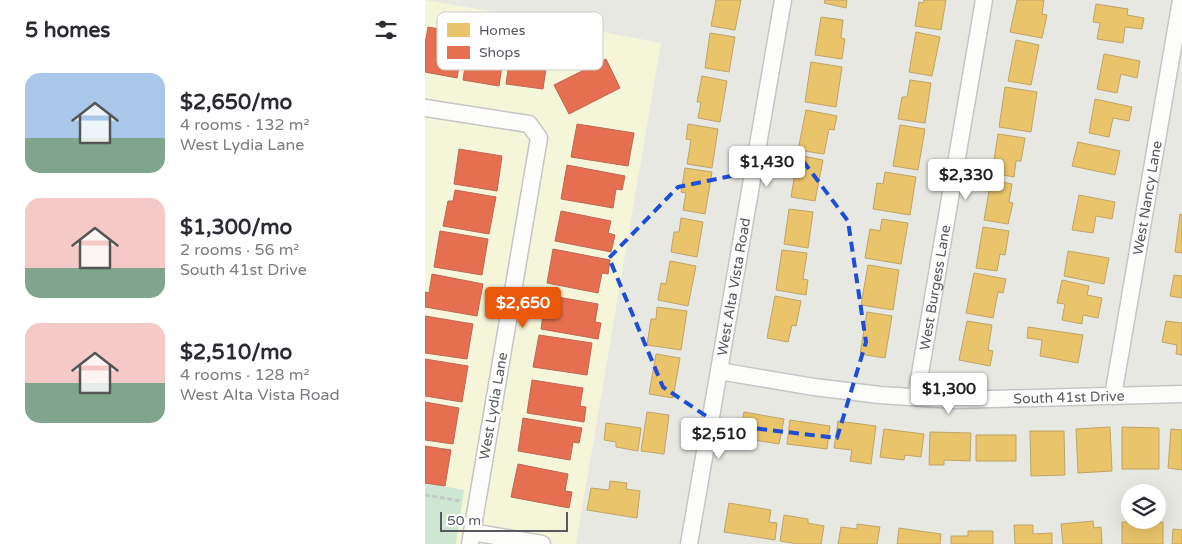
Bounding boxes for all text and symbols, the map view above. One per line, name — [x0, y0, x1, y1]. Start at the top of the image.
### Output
legend — [437, 12, 603, 70]
icon: filters — [372, 16, 400, 44]
text: 5 homes — [25, 18, 110, 43]
text: Homes — [479, 22, 526, 39]
text: Shops — [479, 44, 520, 61]
text: $2,650/mo — [180, 90, 292, 115]
icon: home — [65, 93, 125, 153]
text: 4 rooms · 132 m² — [180, 115, 309, 135]
text: West Lydia Lane — [180, 135, 304, 155]
street label: West Nancy Lane — [1129, 139, 1166, 257]
pin: $1,430 — [726, 146, 808, 188]
text: $1,430 — [740, 152, 794, 172]
pin: $2,330 — [925, 158, 1007, 201]
text: $2,330 — [939, 165, 993, 185]
text: $1,300/mo — [180, 215, 292, 240]
street label: West Alta Vista Road — [714, 217, 754, 357]
icon: home — [65, 218, 125, 278]
street label: West Burgess Lane — [916, 224, 954, 352]
text: 2 rooms · 56 m² — [180, 240, 299, 260]
text: South 41st Drive — [180, 260, 307, 280]
pin: $2,650 — [482, 286, 564, 329]
text: $2,650 — [496, 293, 550, 313]
text: $2,510/mo — [180, 340, 292, 365]
icon: home — [65, 343, 125, 403]
street label: West Lydia Lane — [476, 351, 511, 461]
text: 4 rooms · 128 m² — [180, 365, 309, 385]
pin: $1,300 — [908, 372, 990, 415]
text: $1,300 — [922, 379, 976, 399]
text: West Alta Vista Road — [180, 385, 340, 405]
street label: South 41st Drive — [1013, 388, 1125, 407]
pin: $2,510 — [678, 418, 760, 460]
text: $2,510 — [692, 424, 746, 444]
map controls — [1121, 484, 1166, 529]
button: layers — [1121, 484, 1166, 529]
scale bar — [440, 509, 567, 532]
text: 50 m — [447, 512, 481, 529]

